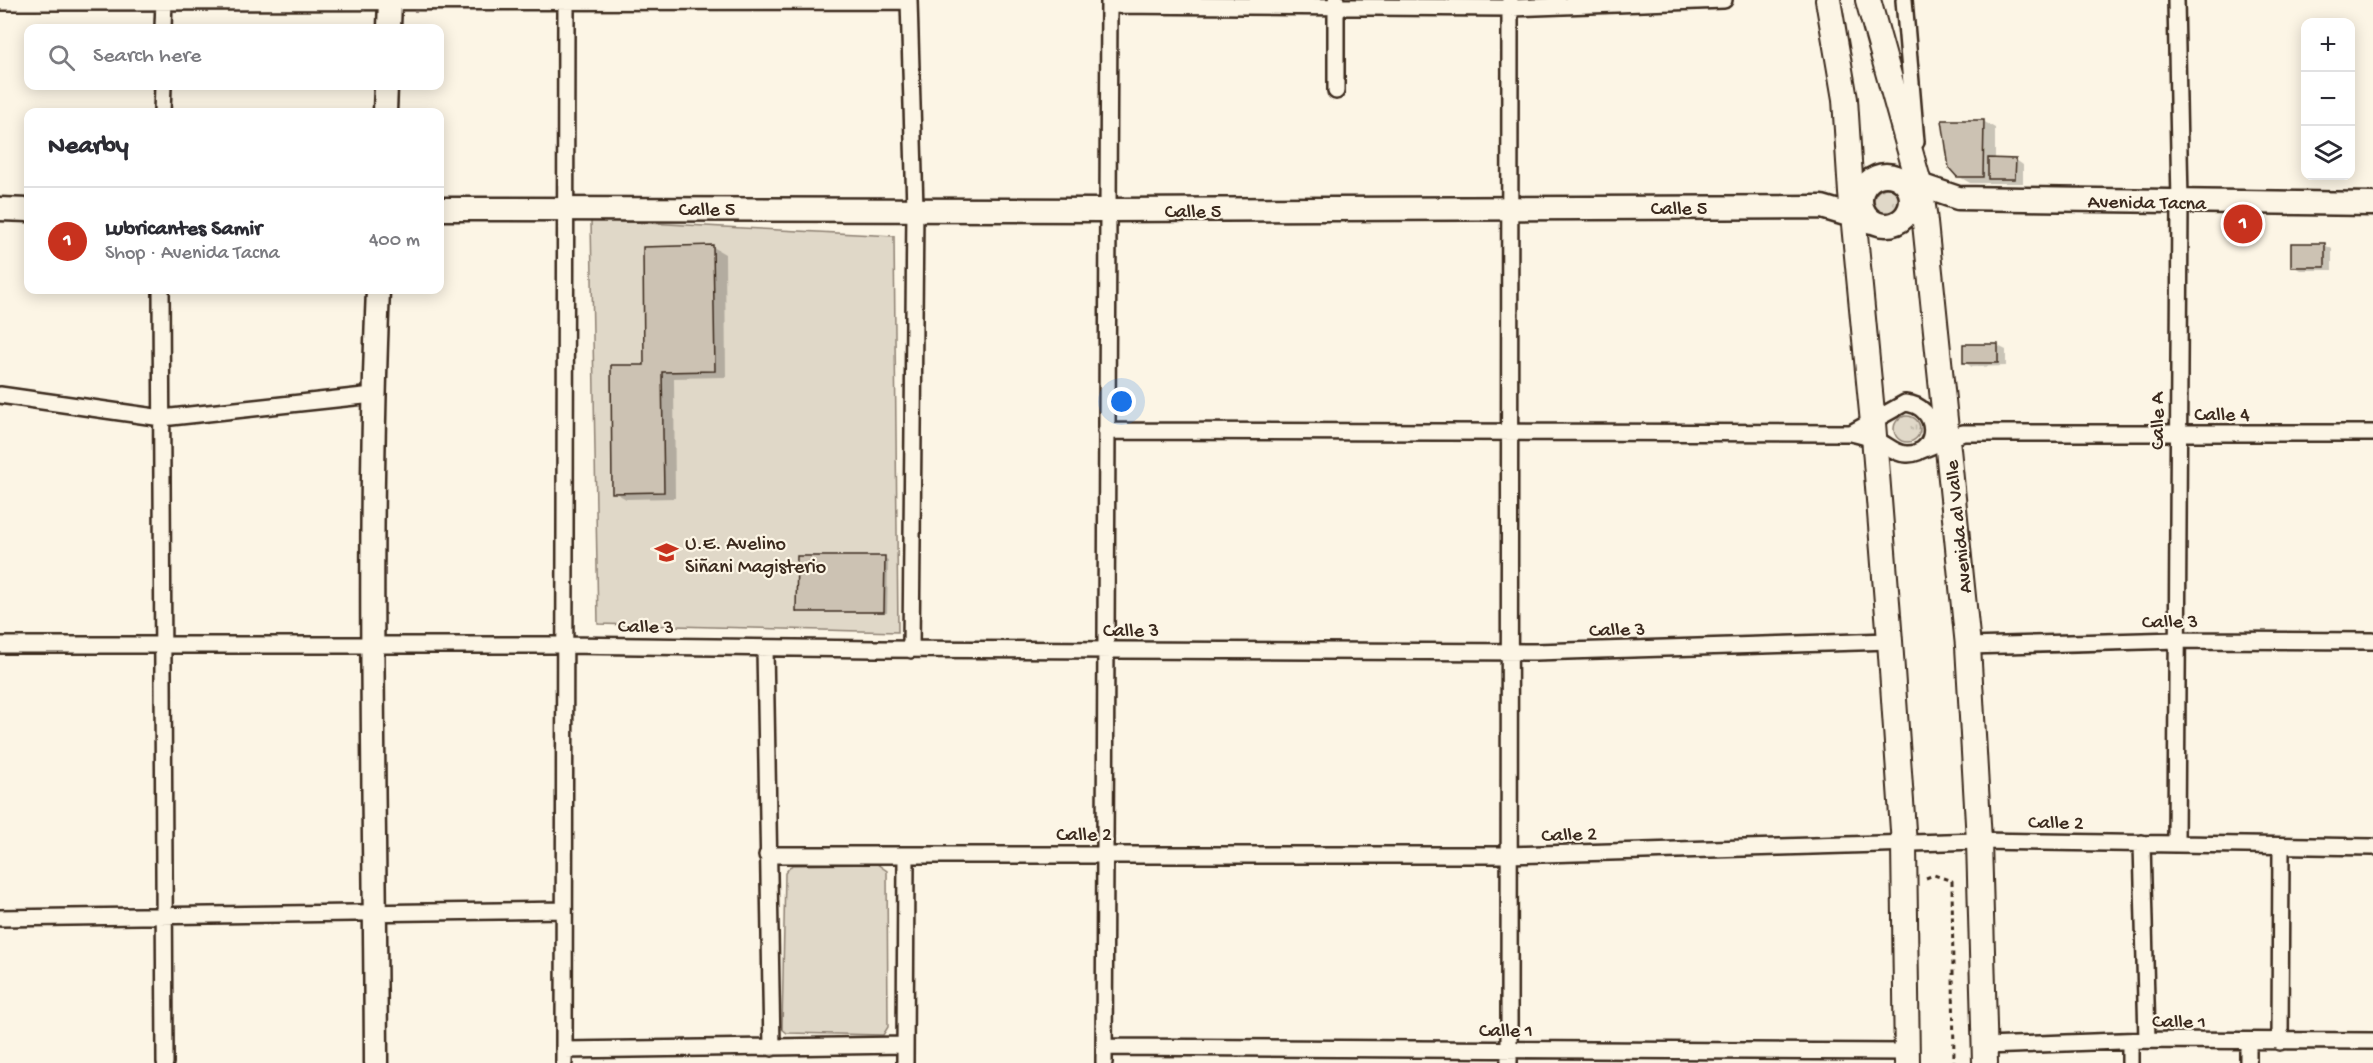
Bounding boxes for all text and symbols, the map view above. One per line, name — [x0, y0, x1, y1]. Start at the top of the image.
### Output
map controls — [2301, 18, 2355, 180]
button: + — [2301, 18, 2355, 72]
search box — [24, 24, 444, 90]
icon: search — [45, 41, 78, 74]
text: Search here — [93, 44, 201, 70]
button: − — [2301, 72, 2355, 126]
button: layers — [2301, 126, 2355, 180]
text: Nearby — [48, 132, 129, 163]
street label: Avenida Tacna — [2087, 192, 2207, 217]
street label: Calle 5 — [1651, 199, 1707, 222]
street label: Calle 5 — [679, 200, 735, 223]
street label: Calle 5 — [1165, 202, 1221, 225]
pin: 1 — [2224, 202, 2262, 246]
text: Lubricantes Samir — [105, 217, 262, 243]
text: 1 — [63, 230, 72, 253]
text: 400 m — [369, 230, 420, 253]
text: Shop · Avenida Tacna — [105, 243, 280, 266]
your location — [1107, 387, 1136, 416]
street label: Calle A — [2148, 391, 2171, 450]
street label: Calle 4 — [2194, 405, 2250, 428]
street label: Avenida al Valle — [1942, 458, 1979, 594]
place label: U.E. Avelino Siñani Magisterio — [685, 534, 826, 580]
school or university icon: U.E. Avelino Siñani Magisterio — [654, 540, 680, 566]
street label: Calle 3 — [2142, 612, 2198, 635]
street label: Calle 3 — [618, 617, 674, 640]
street label: Calle 3 — [1589, 619, 1646, 644]
street label: Calle 3 — [1103, 621, 1159, 644]
street label: Calle 2 — [2028, 813, 2084, 836]
street label: Calle 2 — [1541, 824, 1598, 849]
street label: Calle 2 — [1056, 825, 1112, 848]
street label: Calle 1 — [2152, 1012, 2206, 1035]
street label: Calle 1 — [1479, 1021, 1533, 1044]

